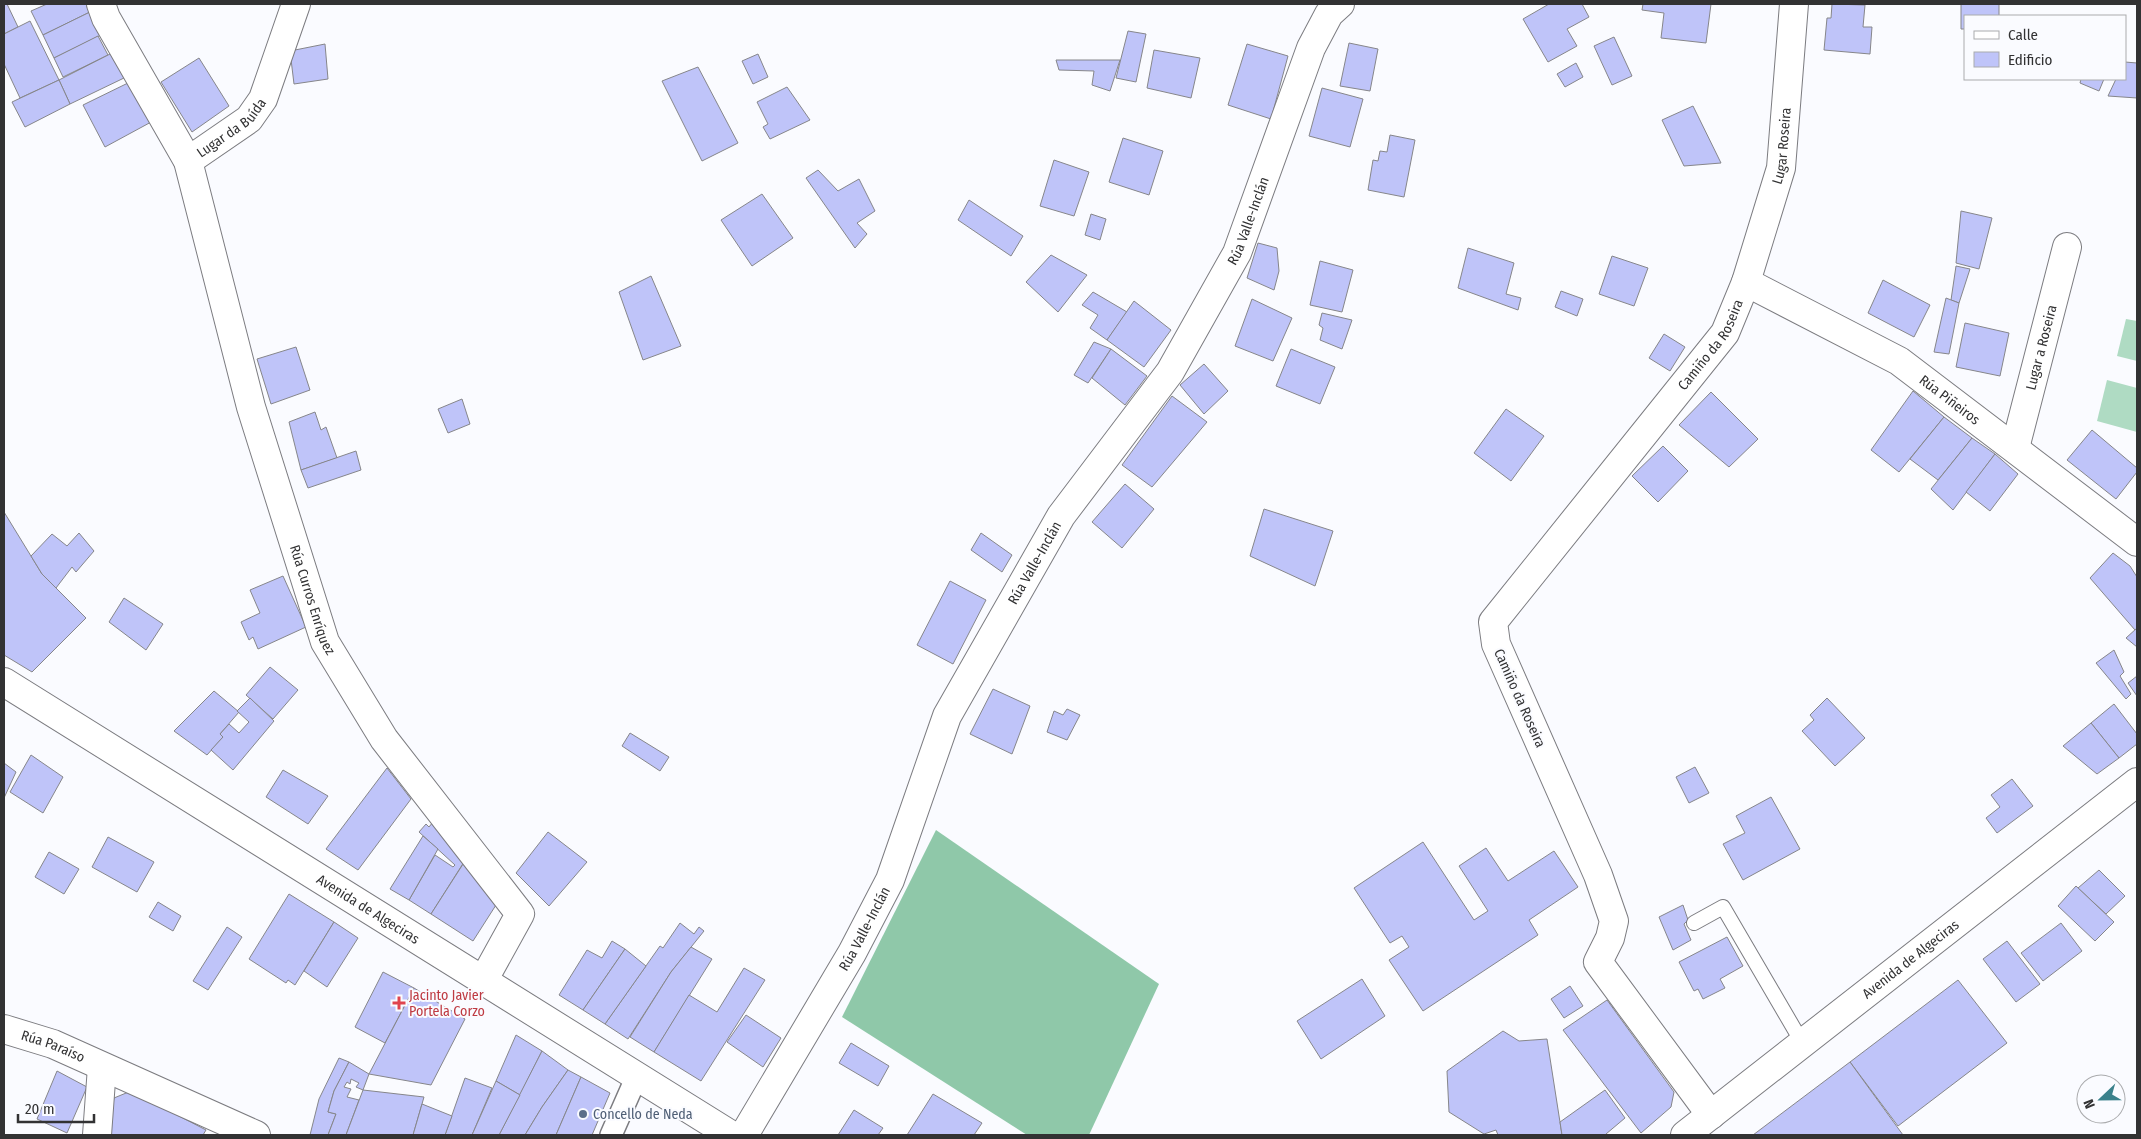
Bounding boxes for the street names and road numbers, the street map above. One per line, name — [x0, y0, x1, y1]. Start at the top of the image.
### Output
street label: Lugar da Buída — [194, 95, 270, 161]
street label: Lugar Roseira — [1768, 107, 1795, 186]
street label: Rúa Valle-Inclán — [1224, 175, 1273, 268]
street label: Camiño da Roseira — [1674, 297, 1747, 394]
street label: Lugar a Roseira — [2022, 303, 2061, 392]
street label: Rúa Piñeiros — [1916, 372, 1983, 429]
street label: Rúa Valle-Inclán — [1004, 518, 1065, 608]
street label: Rúa Curros Enríquez — [286, 543, 339, 659]
street label: Camiño da Roseira — [1490, 646, 1549, 750]
street label: Avenida de Algeciras — [313, 871, 422, 948]
street label: Rúa Valle-Inclán — [835, 884, 894, 974]
street label: Avenida de Algeciras — [1859, 916, 1962, 1002]
street label: Rúa Paraíso — [19, 1027, 87, 1066]

